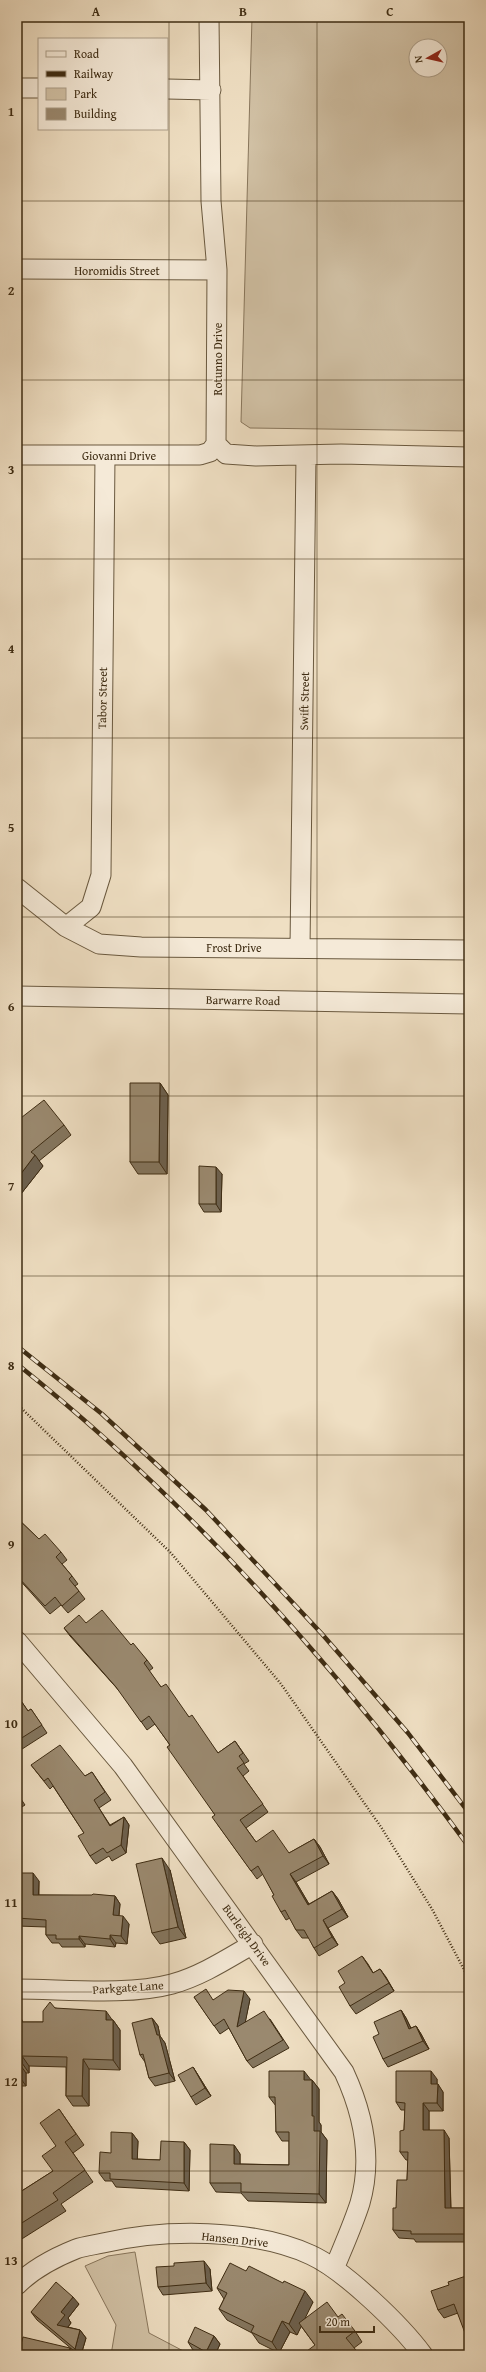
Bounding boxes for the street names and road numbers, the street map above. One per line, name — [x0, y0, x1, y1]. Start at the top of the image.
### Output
street label: Horomidis Street — [74, 262, 161, 279]
street label: Rotunno Drive — [209, 322, 226, 395]
street label: Giovanni Drive — [82, 447, 156, 464]
street label: Tabor Street — [93, 666, 111, 729]
street label: Swift Street — [295, 671, 313, 731]
street label: Frost Drive — [206, 939, 262, 956]
street label: Barwarre Road — [206, 991, 281, 1009]
street label: Burleigh Drive — [219, 1901, 276, 1970]
street label: Parkgate Lane — [92, 1976, 164, 1998]
street label: Hansen Drive — [201, 2227, 270, 2251]

